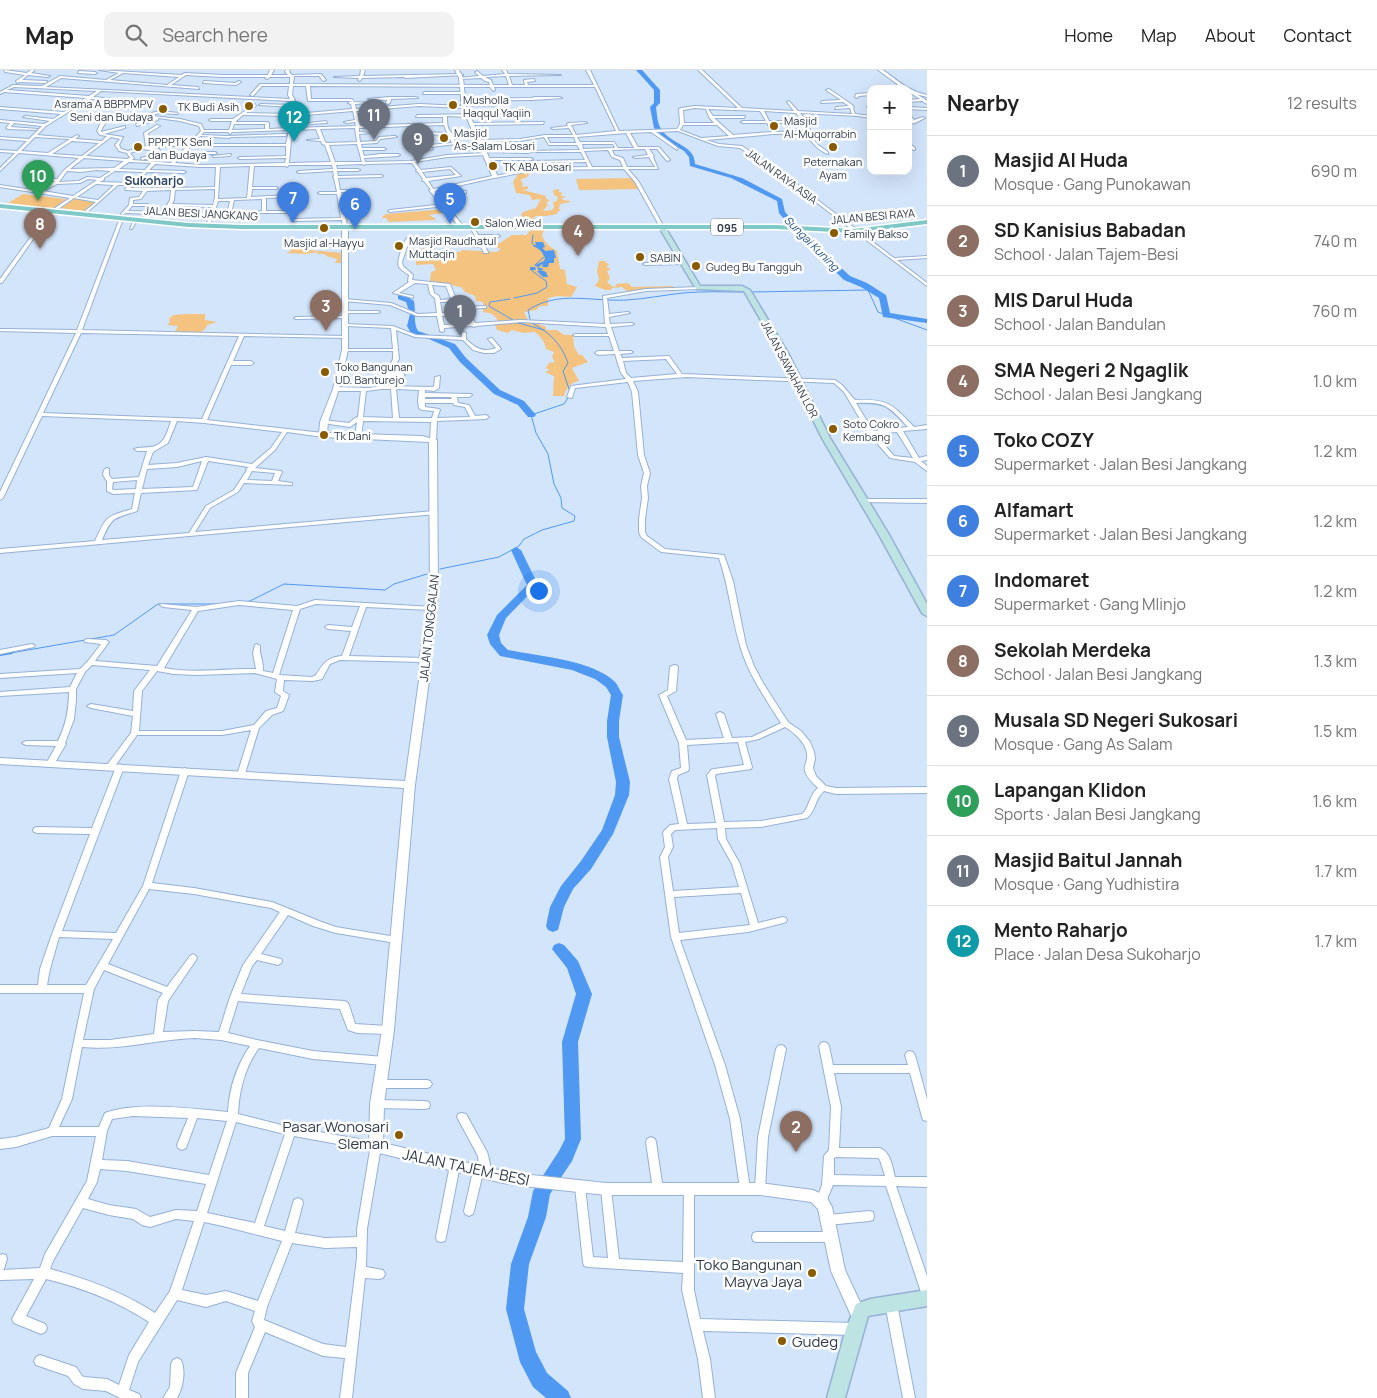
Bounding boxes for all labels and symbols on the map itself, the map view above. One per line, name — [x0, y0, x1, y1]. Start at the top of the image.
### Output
place label: Musholla Haqqul Yaqiin — [463, 92, 531, 120]
place label: Asrama A BBPPMPV Seni dan Budaya — [54, 96, 153, 124]
place label: TK Budi Asih — [178, 99, 239, 114]
pin: 11 — [358, 99, 390, 140]
marker: Musholla Haqqul Yaqiin — [447, 99, 459, 111]
marker: TK Budi Asih — [243, 100, 255, 112]
pin: 12 — [278, 101, 310, 142]
marker: Asrama A BBPPMPV Seni dan Budaya — [157, 103, 169, 115]
place label: Masjid Al-Muqorrabin — [784, 113, 856, 141]
marker: Masjid Al-Muqorrabin — [768, 120, 780, 132]
pin: 9 — [402, 123, 434, 164]
place label: Masjid As-Salam Losari — [454, 125, 535, 153]
marker: Masjid As-Salam Losari — [438, 132, 450, 144]
place label: PPPPTK Seni dan Budaya — [148, 134, 212, 162]
marker: PPPPTK Seni dan Budaya — [132, 141, 144, 153]
marker: Peternakan Ayam — [827, 141, 839, 153]
street label: JALAN RAYA ASIA — [743, 145, 821, 207]
place label: Peternakan Ayam — [804, 154, 862, 182]
place label: TK ABA Losari — [503, 159, 571, 174]
pin: 10 — [22, 160, 54, 201]
marker: TK ABA Losari — [487, 160, 499, 172]
district label: Sukoharjo — [124, 172, 184, 189]
pin: 7 — [277, 182, 309, 223]
pin: 5 — [434, 183, 466, 224]
pin: 6 — [339, 188, 371, 229]
street label: JALAN BESI JANGKANG — [144, 203, 259, 223]
street label: JALAN BESI RAYA — [831, 205, 916, 227]
pin: 8 — [24, 208, 56, 249]
water label: Sungai Kuning — [781, 212, 844, 275]
place label: Salon Wied — [485, 215, 541, 230]
pin: 4 — [562, 215, 594, 256]
marker: Salon Wied — [469, 216, 481, 228]
road number: 095 — [711, 218, 743, 236]
marker: Masjid al-Hayyu — [318, 222, 330, 234]
place label: Family Bakso — [844, 226, 909, 241]
marker: Family Bakso — [828, 227, 840, 239]
place label: Masjid Raudhatul Muttaqin — [409, 233, 496, 261]
place label: Masjid al-Hayyu — [284, 235, 364, 250]
marker: Masjid Raudhatul Muttaqin — [393, 240, 405, 252]
place label: SABIN — [650, 250, 681, 265]
marker: SABIN — [634, 251, 646, 263]
place label: Gudeg Bu Tangguh — [706, 259, 802, 274]
marker: Gudeg Bu Tangguh — [690, 260, 702, 272]
pin: 3 — [310, 290, 342, 331]
pin: 1 — [444, 295, 476, 336]
street label: JALAN SAWAHAN LOR — [758, 318, 822, 420]
place label: Toko Bangunan UD. Banturejo — [335, 359, 413, 387]
marker: Toko Bangunan UD. Banturejo — [319, 366, 331, 378]
place label: Soto Cokro Kembang — [843, 416, 900, 444]
marker: Soto Cokro Kembang — [827, 423, 839, 435]
place label: Tk Dani — [334, 428, 371, 443]
marker: Tk Dani — [318, 429, 330, 441]
street label: JALAN TONGGALAN — [415, 574, 443, 682]
your location — [526, 578, 552, 604]
pin: 2 — [780, 1111, 812, 1152]
place label: Pasar Wonosari Sleman — [283, 1116, 389, 1154]
marker: Pasar Wonosari Sleman — [393, 1129, 405, 1141]
street label: JALAN TAJEM-BESI — [401, 1143, 531, 1191]
place label: Toko Bangunan Mayva Jaya — [696, 1254, 802, 1292]
marker: Toko Bangunan Mayva Jaya — [806, 1267, 818, 1279]
place label: Gudeg — [792, 1331, 838, 1352]
marker: Gudeg — [776, 1335, 788, 1347]

